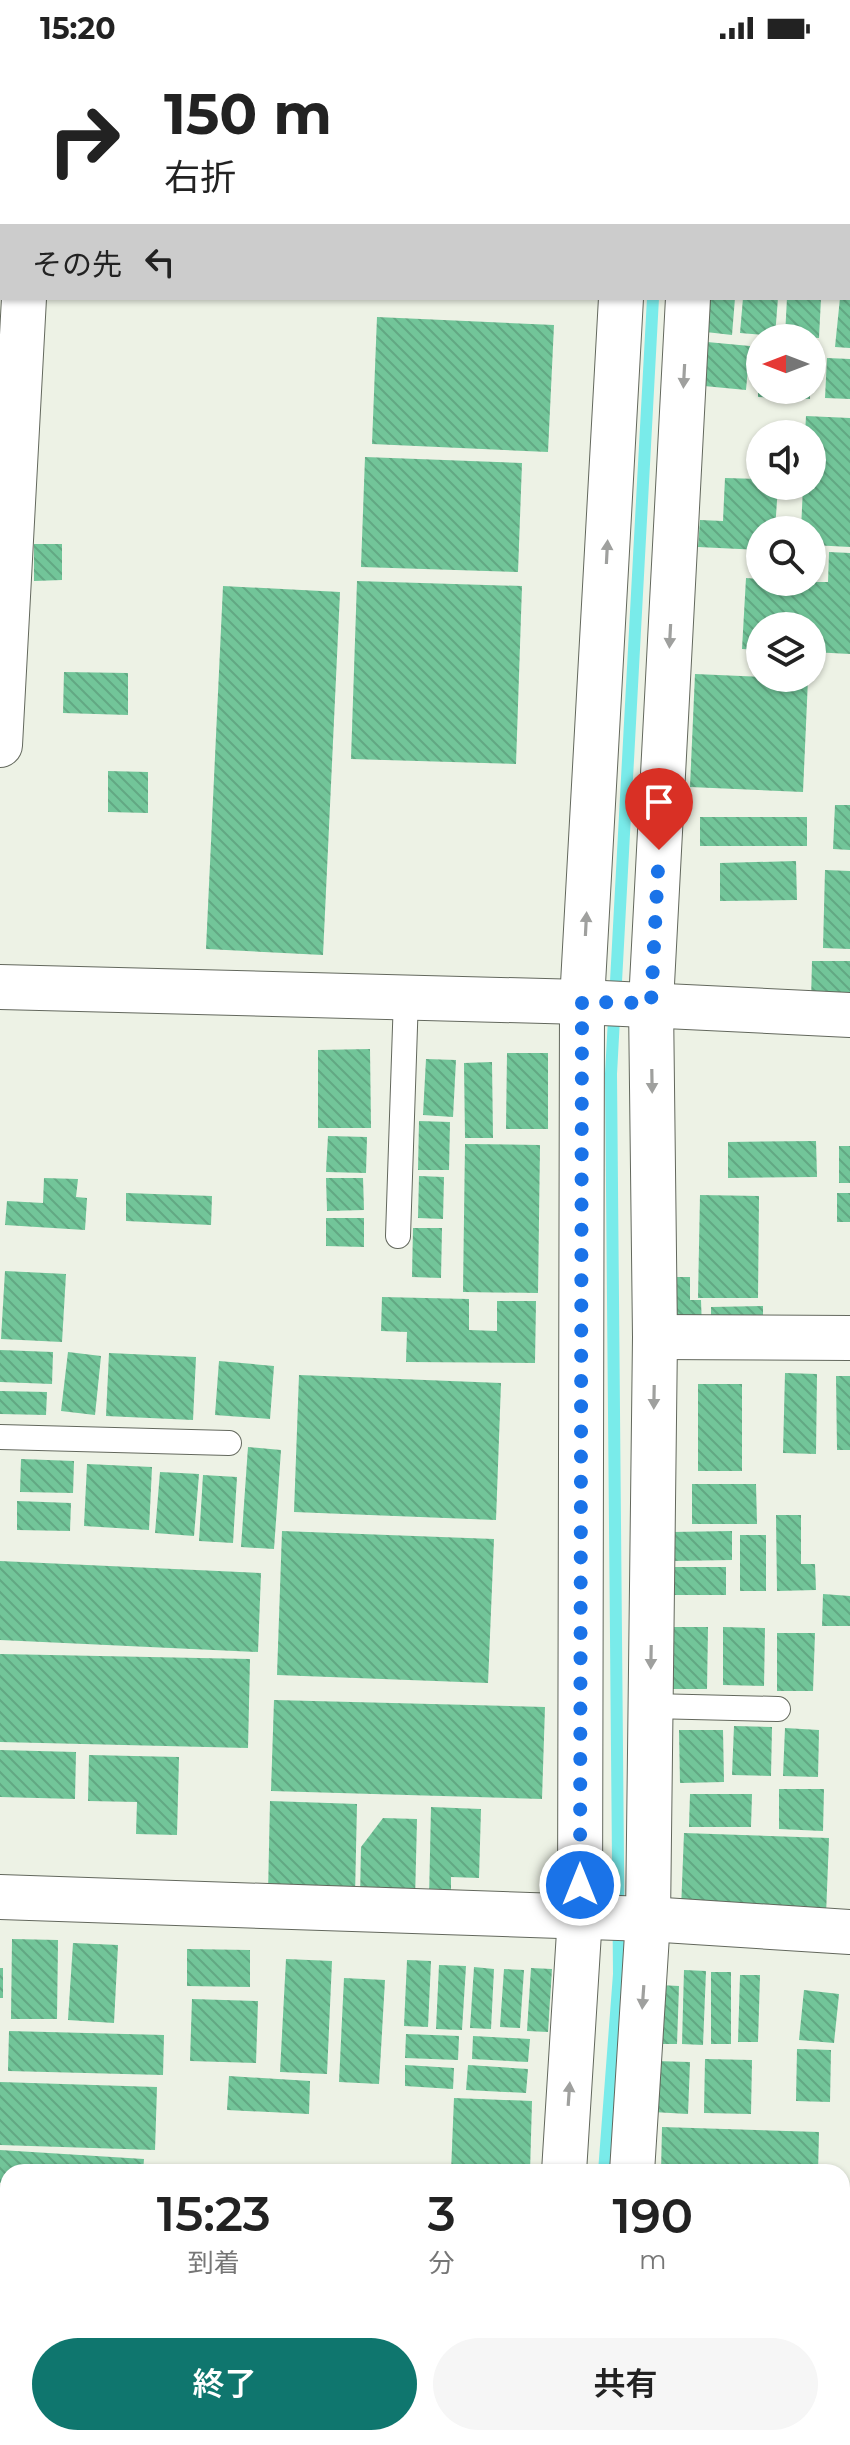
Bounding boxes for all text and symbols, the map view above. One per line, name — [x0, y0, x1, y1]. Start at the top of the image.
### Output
text: 15:20 — [40, 10, 116, 47]
text: 150 m — [164, 80, 332, 148]
icon: right — [32, 88, 136, 192]
text: 右折 — [164, 155, 236, 199]
icon: left — [138, 240, 182, 284]
text: その先 — [32, 246, 122, 283]
north arrow — [746, 324, 826, 404]
map controls — [746, 324, 826, 692]
one-way arrow — [677, 364, 690, 389]
button: sound — [746, 420, 826, 500]
button: search — [746, 516, 826, 596]
one-way arrow — [601, 539, 614, 564]
button: layers — [746, 612, 826, 692]
one-way arrow — [663, 624, 676, 649]
pin — [625, 768, 693, 850]
icon: arrive — [637, 780, 681, 824]
one-way arrow — [580, 911, 593, 936]
one-way arrow — [646, 1069, 658, 1094]
one-way arrow — [648, 1385, 660, 1410]
one-way arrow — [645, 1645, 657, 1670]
position arrow — [538, 1843, 622, 1927]
one-way arrow — [636, 1985, 649, 2010]
one-way arrow — [563, 2081, 576, 2106]
text: 15:23 — [157, 2185, 271, 2243]
text: 3 — [428, 2185, 456, 2243]
text: 190 — [612, 2187, 693, 2245]
text: m — [639, 2244, 667, 2276]
text: 到着 — [188, 2247, 240, 2279]
text: 分 — [429, 2247, 455, 2279]
button: 終了 — [32, 2338, 417, 2430]
button: 共有 — [433, 2338, 818, 2430]

